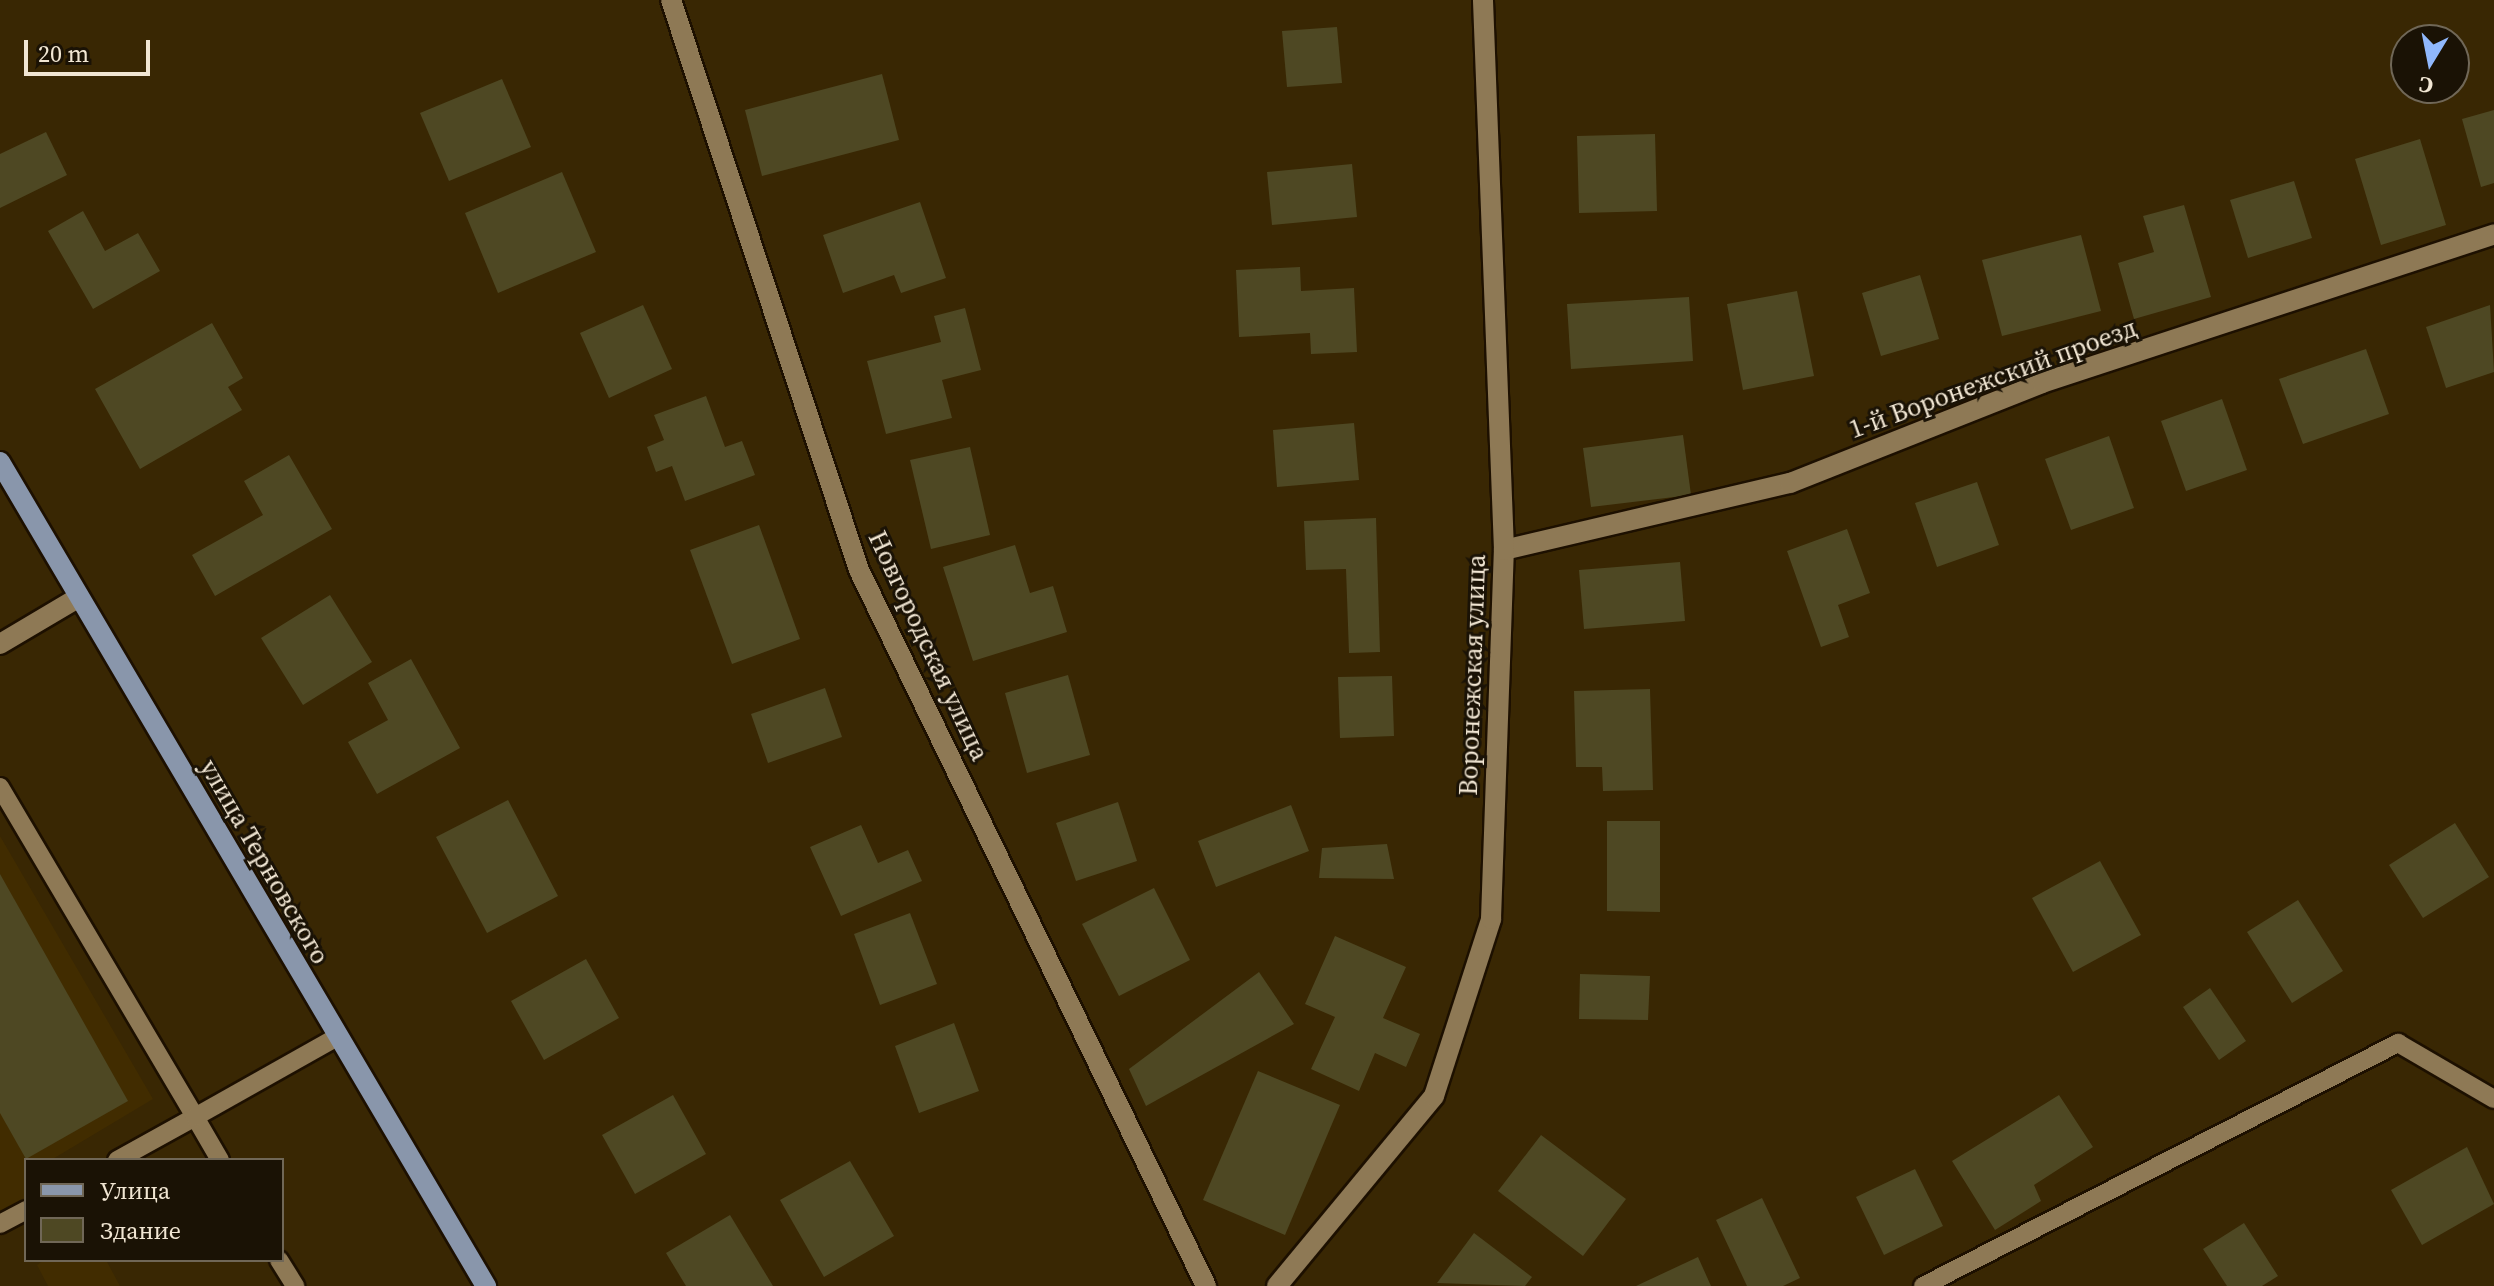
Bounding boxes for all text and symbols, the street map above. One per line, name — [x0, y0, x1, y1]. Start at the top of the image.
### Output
scale bar — [28, 24, 154, 74]
north arrow — [2390, 24, 2470, 104]
text: 20 m — [38, 37, 89, 70]
text: С — [2417, 70, 2436, 102]
street label: 1-й Воронежский проезд — [1845, 312, 2141, 446]
street label: Новгородская улица — [861, 526, 995, 766]
street label: Воронежская улица — [1453, 554, 1493, 796]
street label: улица Терновского — [193, 754, 335, 970]
legend — [24, 1158, 284, 1262]
text: Улица — [100, 1174, 170, 1207]
text: Здание — [100, 1214, 181, 1247]

